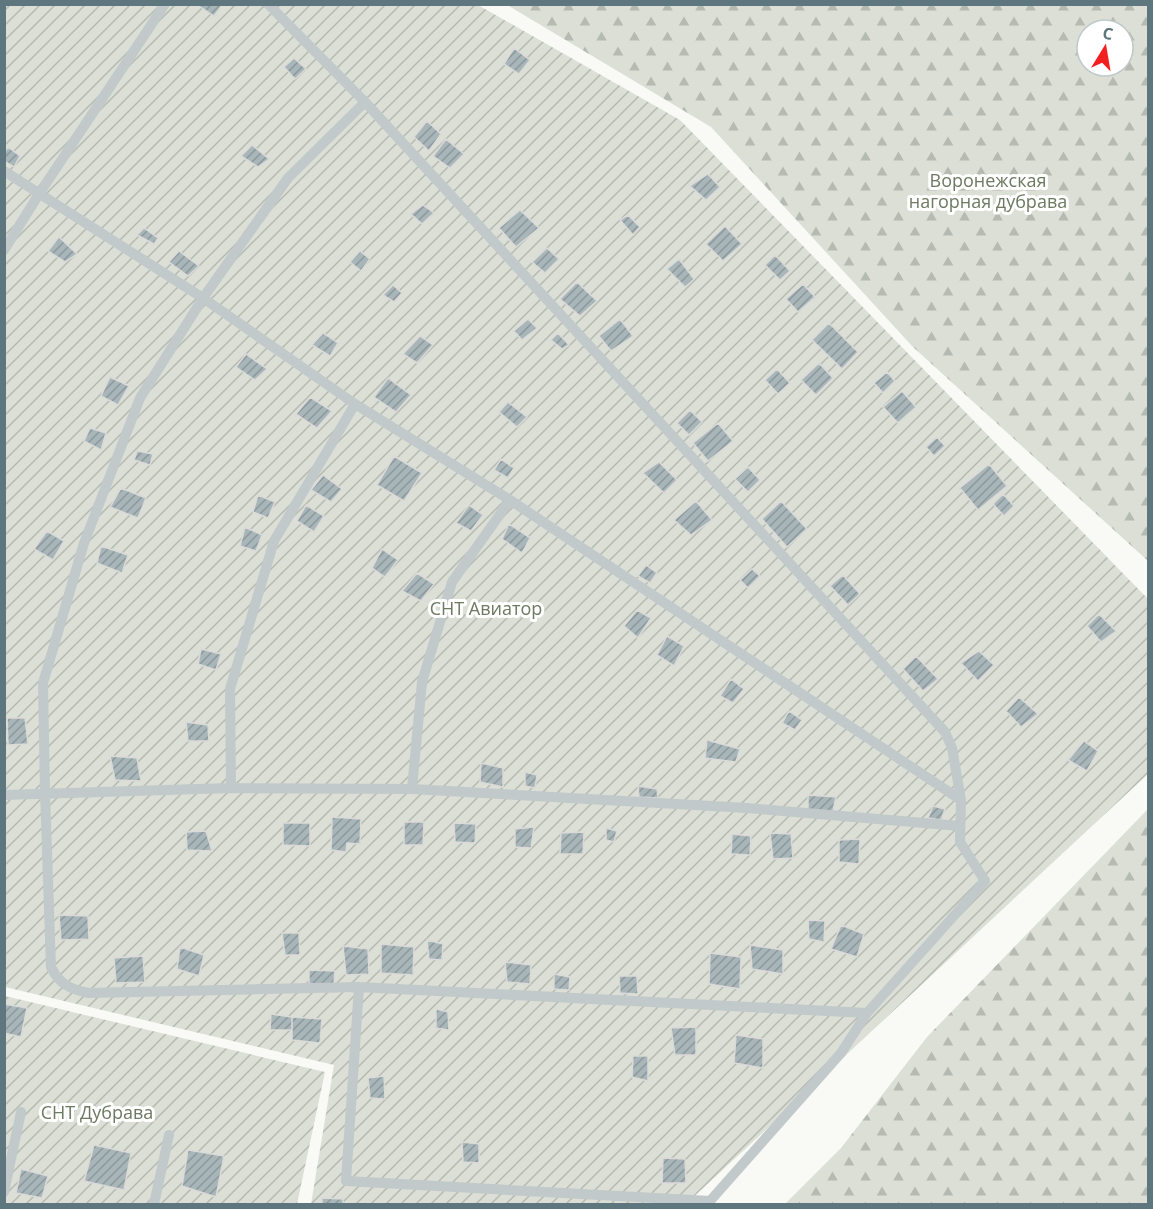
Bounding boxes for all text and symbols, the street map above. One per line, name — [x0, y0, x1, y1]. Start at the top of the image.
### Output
north arrow — [1075, 18, 1135, 78]
text: С — [1101, 22, 1115, 45]
park label: Воронежская нагорная дубрава — [909, 168, 1067, 213]
park label: СНТ Авиатор — [430, 596, 542, 620]
park label: СНТ Дубрава — [41, 1100, 153, 1124]

